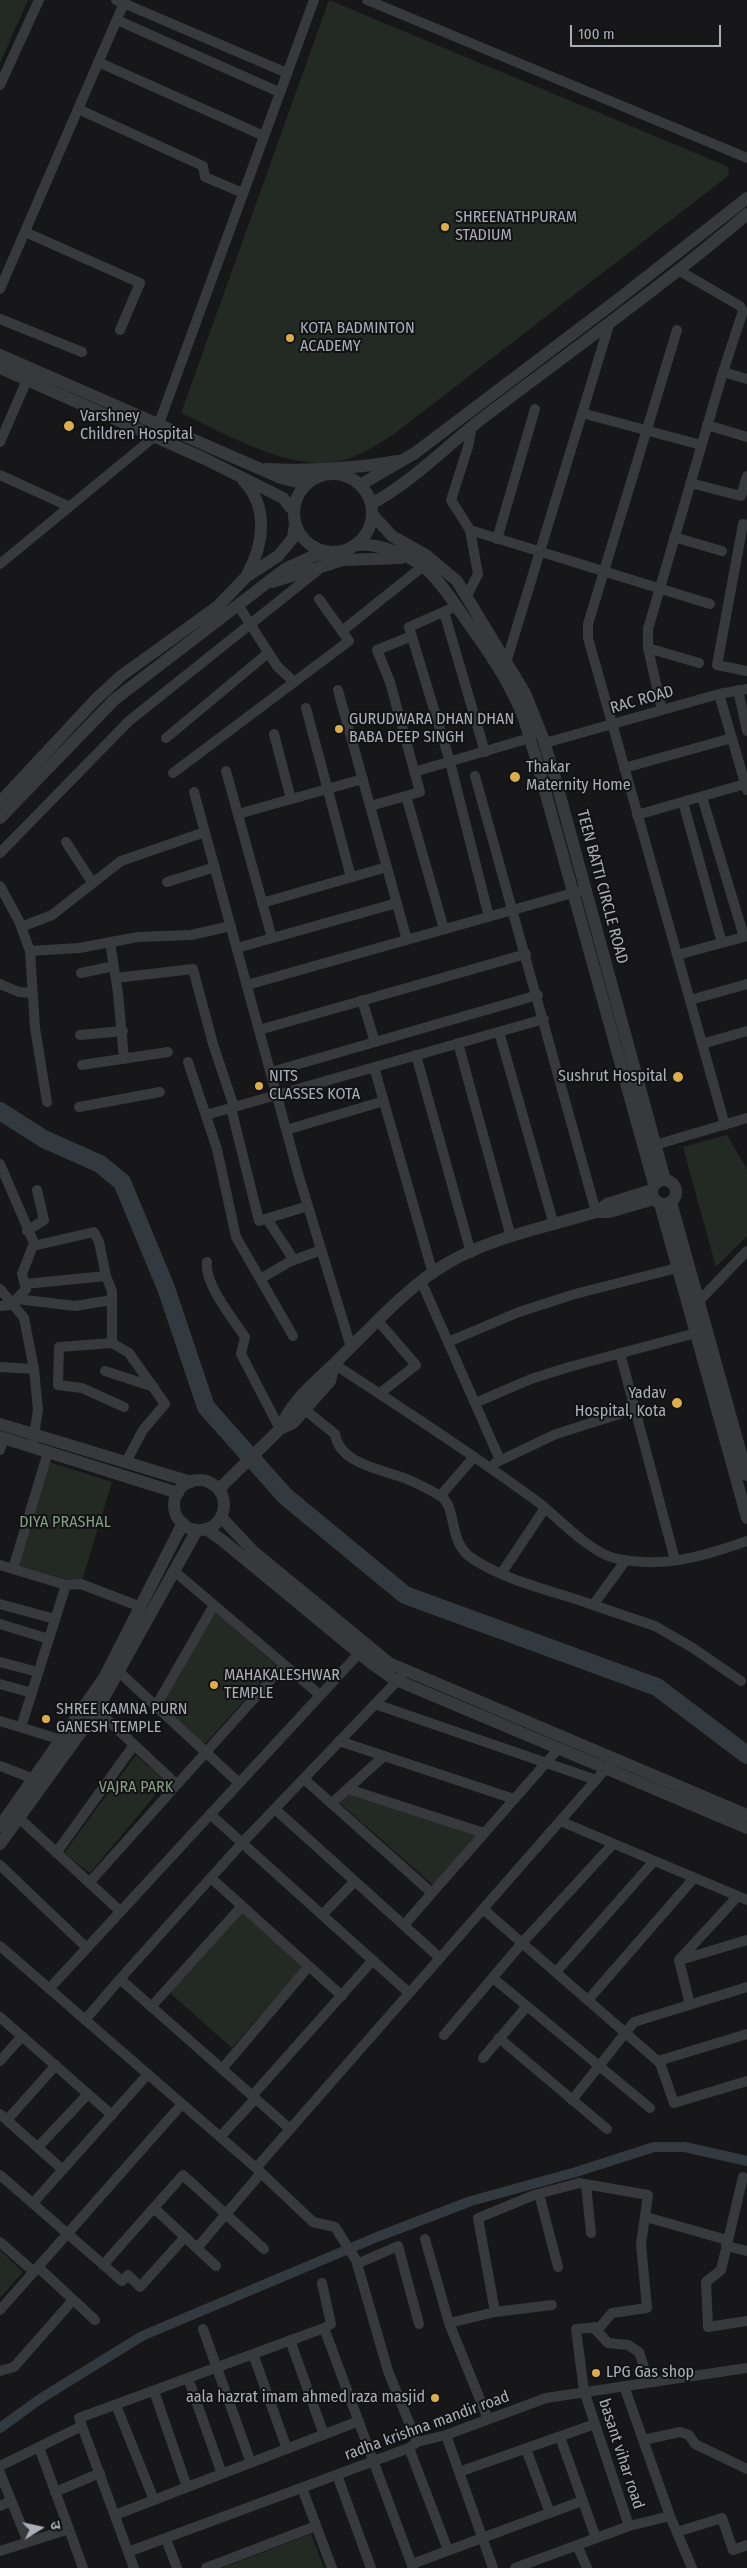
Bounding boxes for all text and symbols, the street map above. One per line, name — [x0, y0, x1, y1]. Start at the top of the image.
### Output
scale bar — [572, 15, 723, 47]
text: 100 m — [578, 25, 615, 43]
place label: SHREENATHPURAM STADIUM — [455, 208, 577, 246]
marker: SHREENATHPURAM STADIUM — [439, 221, 451, 233]
place label: KOTA BADMINTON ACADEMY — [300, 319, 415, 357]
marker: KOTA BADMINTON ACADEMY — [284, 332, 296, 344]
place label: Varshney Children Hospital — [80, 407, 193, 445]
marker: Varshney Children Hospital — [62, 419, 76, 433]
street label: RAC ROAD — [608, 682, 676, 718]
place label: GURUDWARA DHAN DHAN BABA DEEP SINGH — [349, 710, 514, 748]
marker: GURUDWARA DHAN DHAN BABA DEEP SINGH — [333, 723, 345, 735]
place label: Thakar Maternity Home — [526, 758, 631, 796]
marker: Thakar Maternity Home — [508, 770, 522, 784]
street label: TEEN BATTI CIRCLE ROAD — [572, 808, 632, 966]
place label: NITS CLASSES KOTA — [269, 1067, 360, 1105]
place label: Sushrut Hospital — [558, 1067, 667, 1087]
marker: Sushrut Hospital — [671, 1070, 685, 1084]
marker: NITS CLASSES KOTA — [253, 1080, 265, 1092]
place label: Yadav Hospital, Kota — [575, 1384, 666, 1422]
marker: Yadav Hospital, Kota — [670, 1396, 684, 1410]
park label: DIYA PRASHAL — [19, 1513, 111, 1533]
place label: MAHAKALESHWAR TEMPLE — [224, 1666, 340, 1704]
marker: MAHAKALESHWAR TEMPLE — [208, 1679, 220, 1691]
place label: SHREE KAMNA PURN GANESH TEMPLE — [56, 1700, 187, 1738]
marker: SHREE KAMNA PURN GANESH TEMPLE — [40, 1713, 52, 1725]
park label: VAJRA PARK — [99, 1778, 173, 1798]
place label: LPG Gas shop — [606, 2363, 694, 2383]
marker: LPG Gas shop — [590, 2367, 602, 2379]
street label: radha krishna mandir road — [342, 2387, 512, 2465]
place label: aala hazrat imam ahmed raza masjid — [186, 2388, 425, 2408]
marker: aala hazrat imam ahmed raza masjid — [429, 2392, 441, 2404]
street label: basant vihar road — [594, 2397, 648, 2511]
north arrow — [15, 2503, 65, 2553]
text: उ — [46, 2520, 64, 2531]

